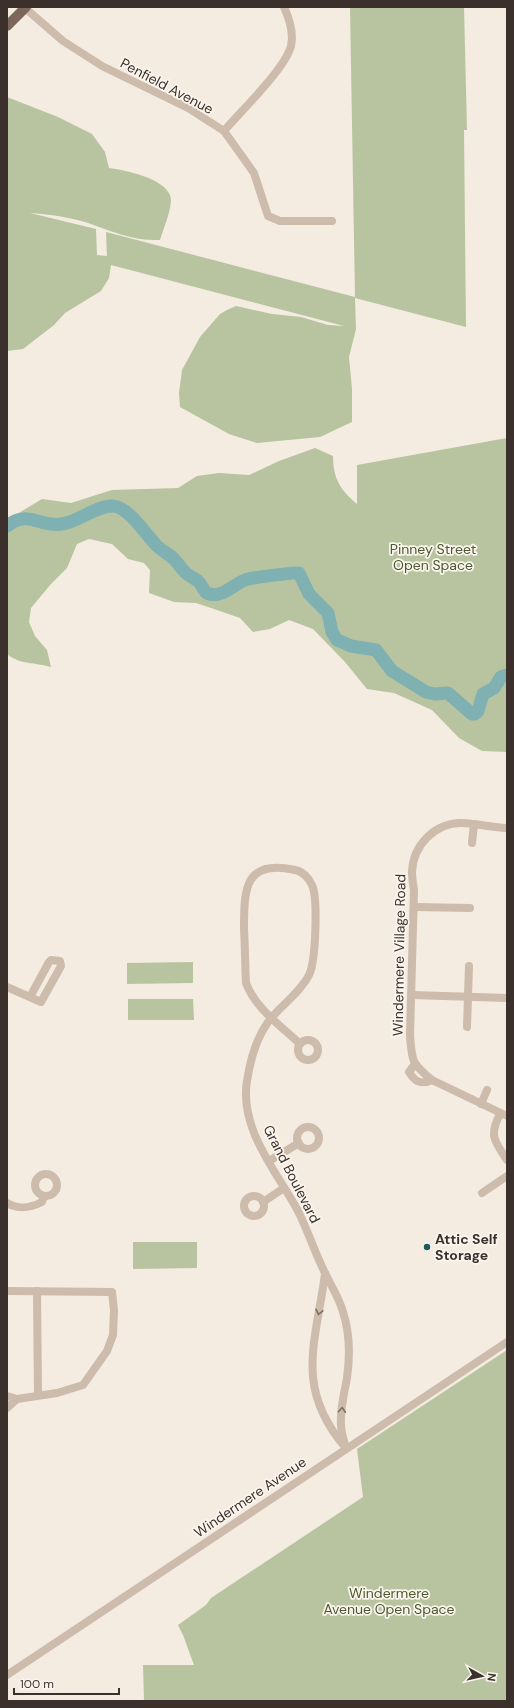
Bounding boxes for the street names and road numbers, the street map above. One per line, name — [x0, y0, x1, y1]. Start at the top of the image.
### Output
street label: Penfield Avenue — [117, 54, 217, 118]
street label: Windermere Village Road — [389, 874, 409, 1036]
street label: Grand Boulevard — [260, 1122, 324, 1226]
street label: Windermere Avenue — [190, 1453, 310, 1541]

